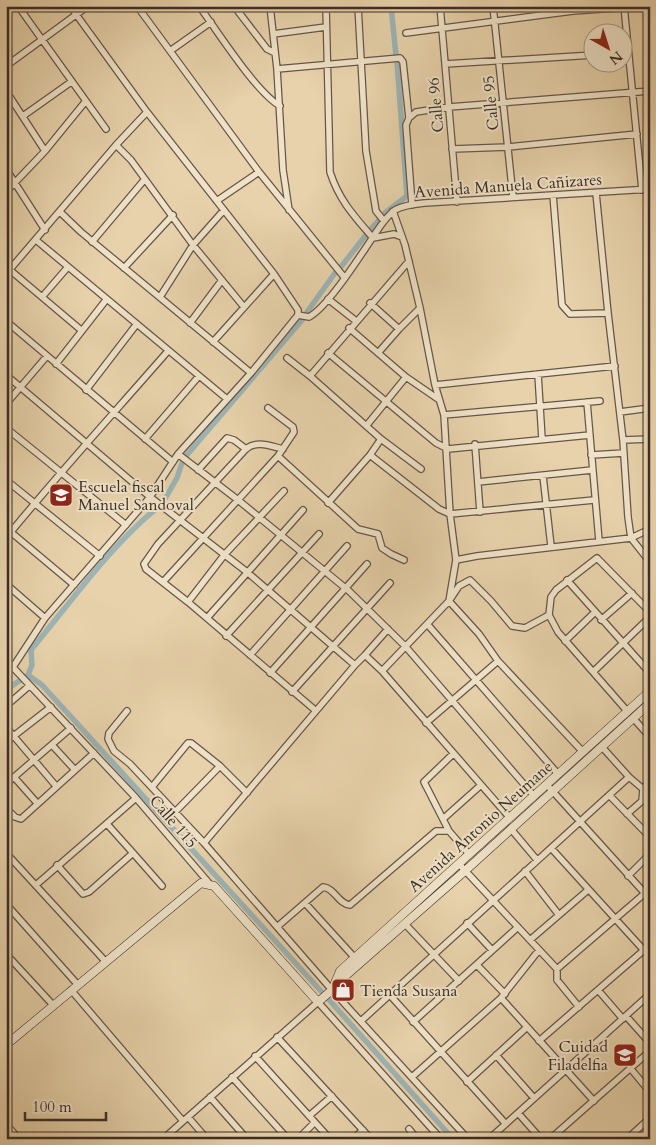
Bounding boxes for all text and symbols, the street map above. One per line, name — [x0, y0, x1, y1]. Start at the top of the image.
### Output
north arrow — [584, 22, 634, 72]
text: N — [605, 47, 627, 69]
street label: Calle 95 — [478, 74, 504, 131]
street label: Calle 96 — [423, 76, 449, 133]
street label: Avenida Manuela Cañizares — [414, 168, 602, 204]
place label: Escuela fiscal Manuel Sandoval — [78, 476, 194, 516]
school or university icon: Escuela fiscal Manuel Sandoval — [48, 482, 74, 508]
street label: Avenida Antonio Neumane — [404, 756, 558, 898]
street label: Calle 115 — [144, 791, 202, 853]
shop icon: Tienda Susana — [330, 977, 356, 1003]
place label: Tienda Susana — [360, 980, 457, 1002]
place label: Cuidad Filadelfia — [548, 1036, 608, 1076]
school or university icon: Cuidad Filadelfia — [612, 1042, 638, 1068]
scale bar — [25, 1090, 106, 1122]
text: 100 m — [32, 1097, 72, 1117]

